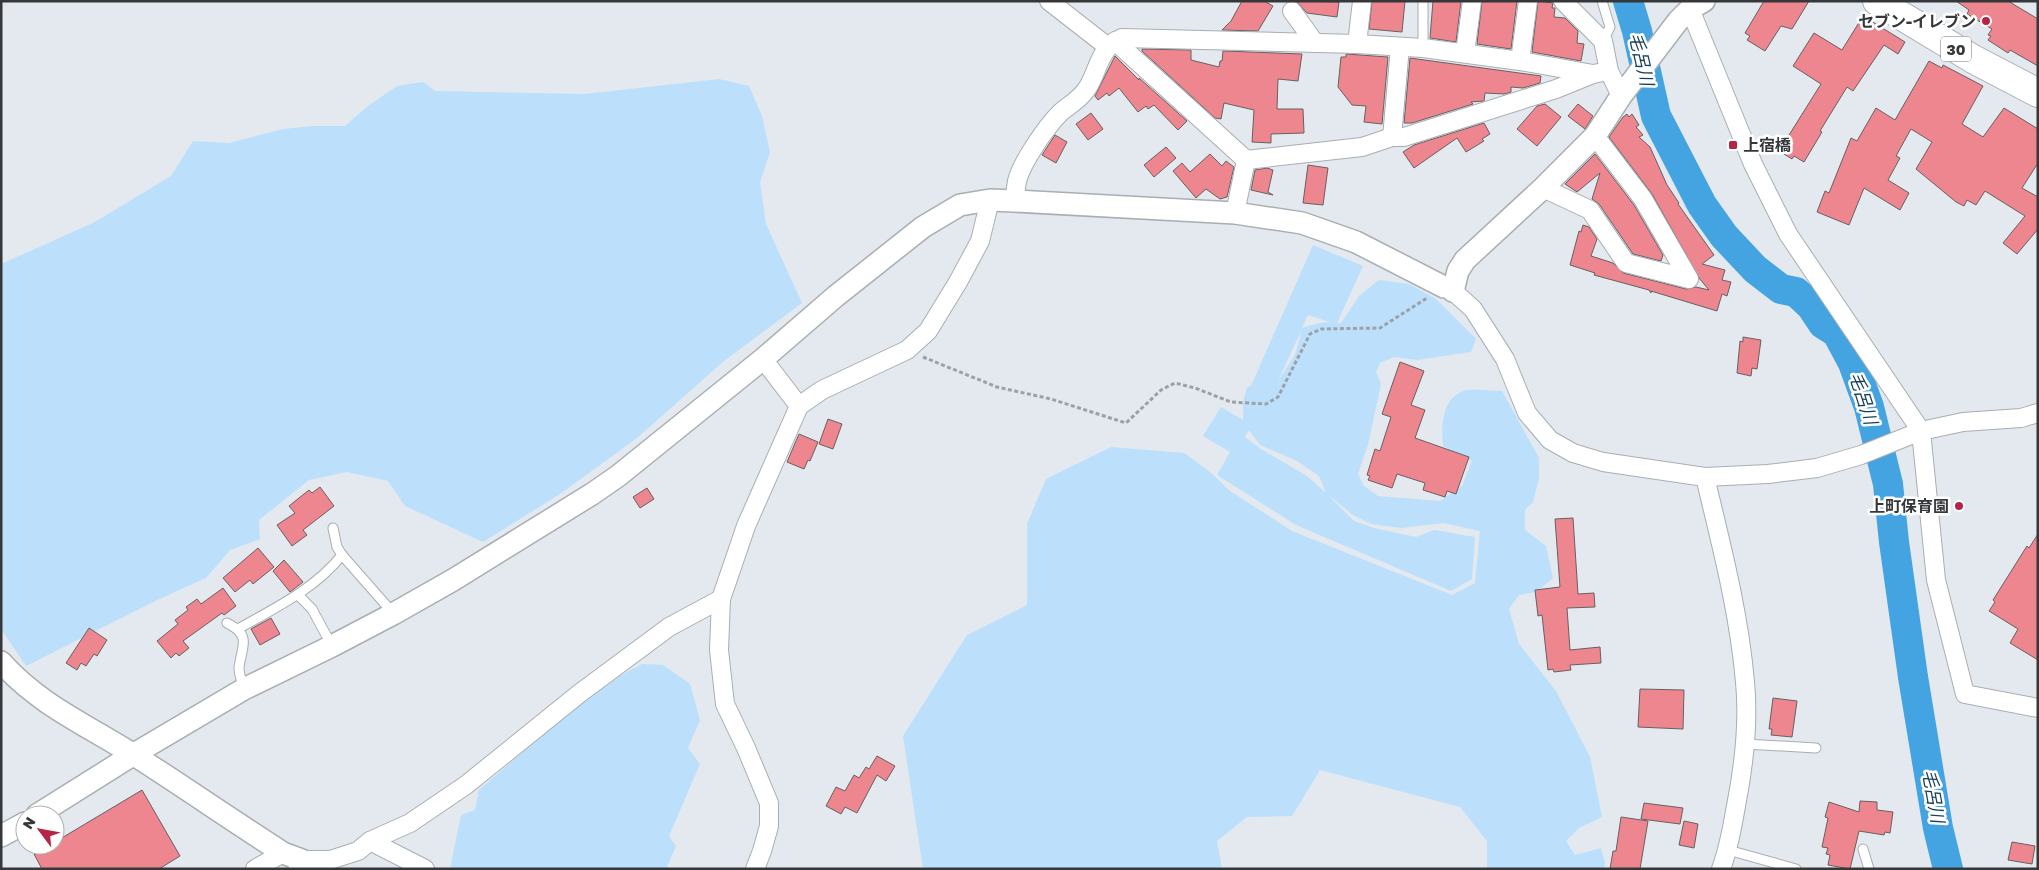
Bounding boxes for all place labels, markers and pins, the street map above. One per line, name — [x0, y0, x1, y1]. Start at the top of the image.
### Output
place label: セブン-イレブン — [1858, 11, 1976, 31]
marker: セブン-イレブン — [1980, 15, 1992, 27]
place label: 上宿橋 — [1743, 135, 1791, 155]
marker: 上宿橋 — [1727, 139, 1739, 151]
place label: 上町保育園 — [1869, 496, 1949, 516]
marker: 上町保育園 — [1953, 500, 1965, 512]

